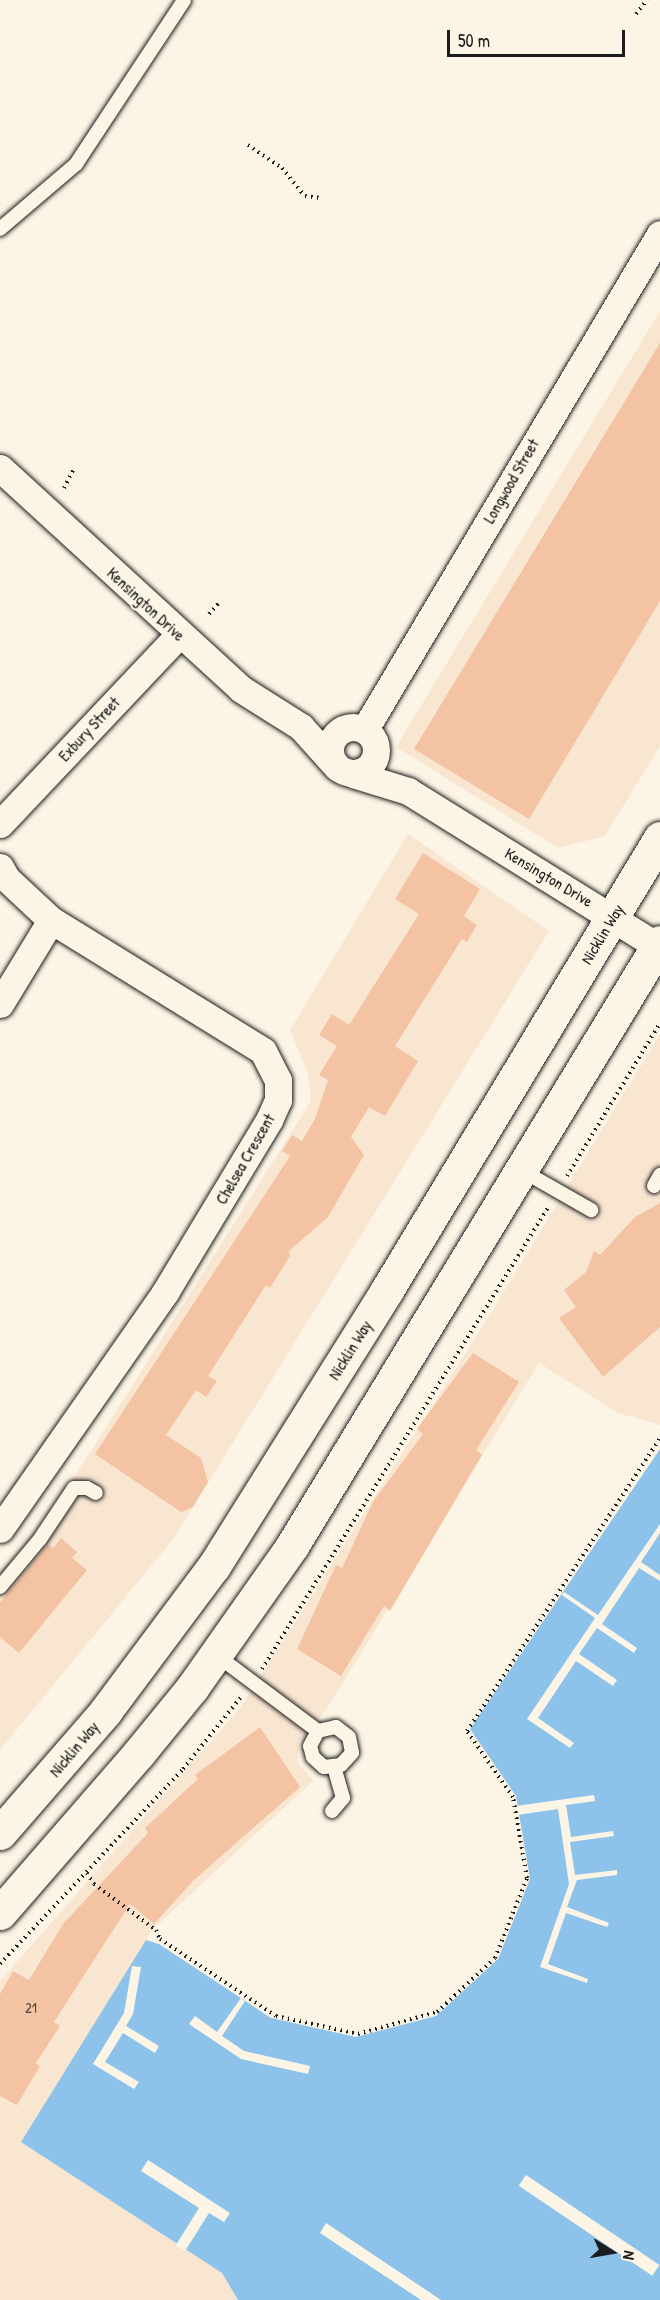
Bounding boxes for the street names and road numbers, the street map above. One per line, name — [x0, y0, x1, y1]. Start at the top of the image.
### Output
street label: Longwood Street — [479, 435, 543, 527]
street label: Kensington Drive — [103, 563, 189, 645]
street label: Exbury Street — [54, 693, 124, 765]
street label: Kensington Drive — [502, 843, 596, 911]
street label: Nicklin Way — [577, 901, 627, 967]
street label: Chelsea Crescent — [211, 1110, 279, 1208]
street label: Nicklin Way — [324, 1317, 376, 1383]
street label: Nicklin Way — [45, 1717, 103, 1781]

